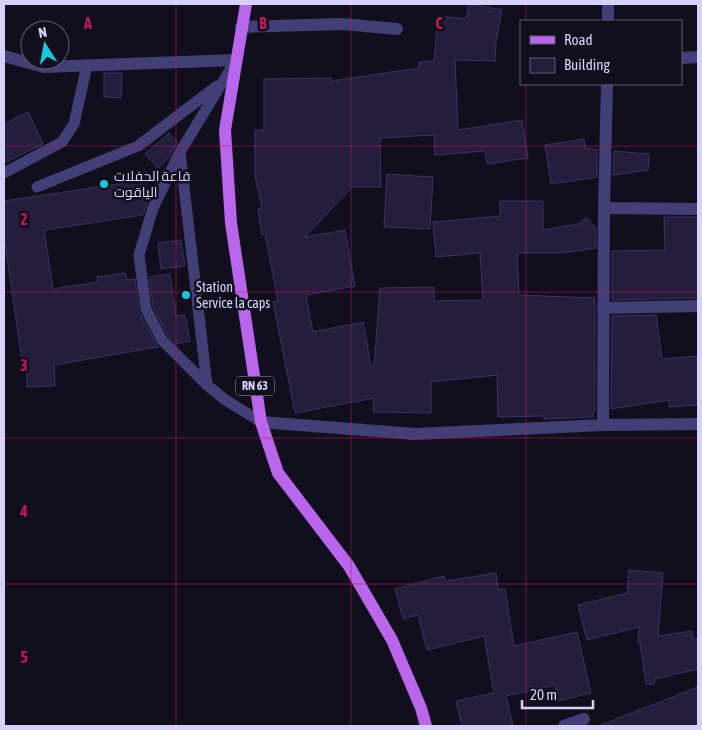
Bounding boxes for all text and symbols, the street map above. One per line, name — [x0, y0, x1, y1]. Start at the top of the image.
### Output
text: A — [83, 14, 92, 32]
text: B — [259, 14, 267, 32]
text: C — [435, 14, 443, 32]
north arrow — [20, 20, 70, 70]
legend — [520, 20, 682, 85]
text: N — [37, 24, 48, 41]
text: Road — [564, 31, 593, 48]
text: Building — [564, 56, 610, 73]
place label: قاعة الحفلات الياقوت — [114, 168, 190, 200]
marker: قاعة الحفلات الياقوت — [98, 178, 110, 190]
text: 2 — [20, 210, 28, 228]
place label: Station Service la caps — [196, 279, 270, 311]
marker: Station Service la caps — [180, 289, 192, 301]
text: 3 — [20, 356, 28, 374]
road number: RN 63 — [236, 376, 274, 396]
text: 4 — [19, 502, 28, 520]
text: 5 — [20, 648, 28, 666]
scale bar — [522, 678, 593, 710]
text: 20 m — [530, 686, 557, 703]

